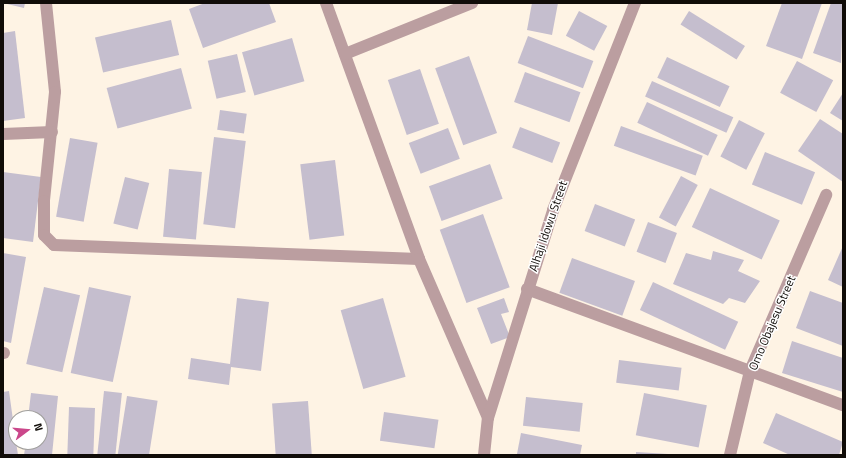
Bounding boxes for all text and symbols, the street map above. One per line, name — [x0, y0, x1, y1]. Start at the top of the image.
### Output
street label: Alhaji Idowu Street — [526, 179, 570, 273]
street label: Omo Obajesu Street — [746, 274, 798, 372]
north arrow — [8, 410, 48, 450]
text: N — [30, 421, 47, 433]

